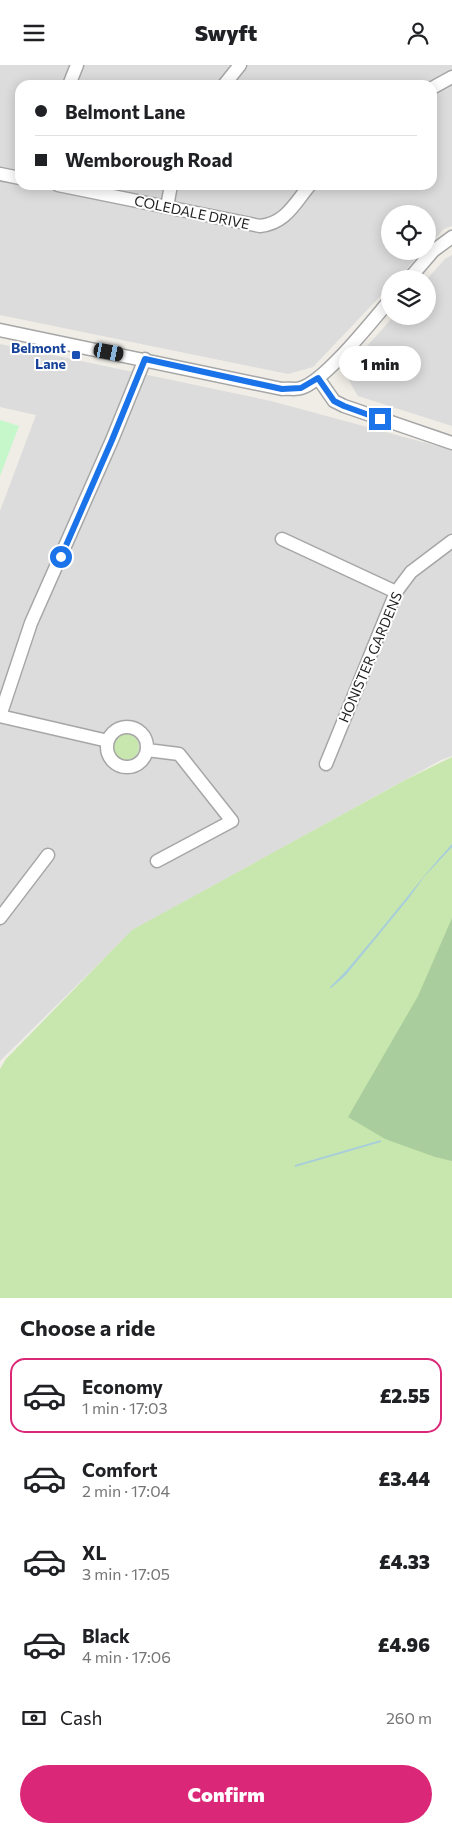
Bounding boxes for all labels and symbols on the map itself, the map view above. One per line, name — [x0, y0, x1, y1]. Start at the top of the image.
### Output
street label: COLEDALE DRIVE — [133, 191, 251, 233]
place label: Belmont Lane — [11, 339, 66, 372]
car — [92, 342, 125, 362]
callout: 1 min — [339, 347, 421, 381]
marker: Belmont Lane — [70, 349, 82, 361]
route end — [369, 408, 391, 430]
route start — [50, 546, 72, 568]
street label: HONISTER GARDENS — [335, 589, 405, 725]

